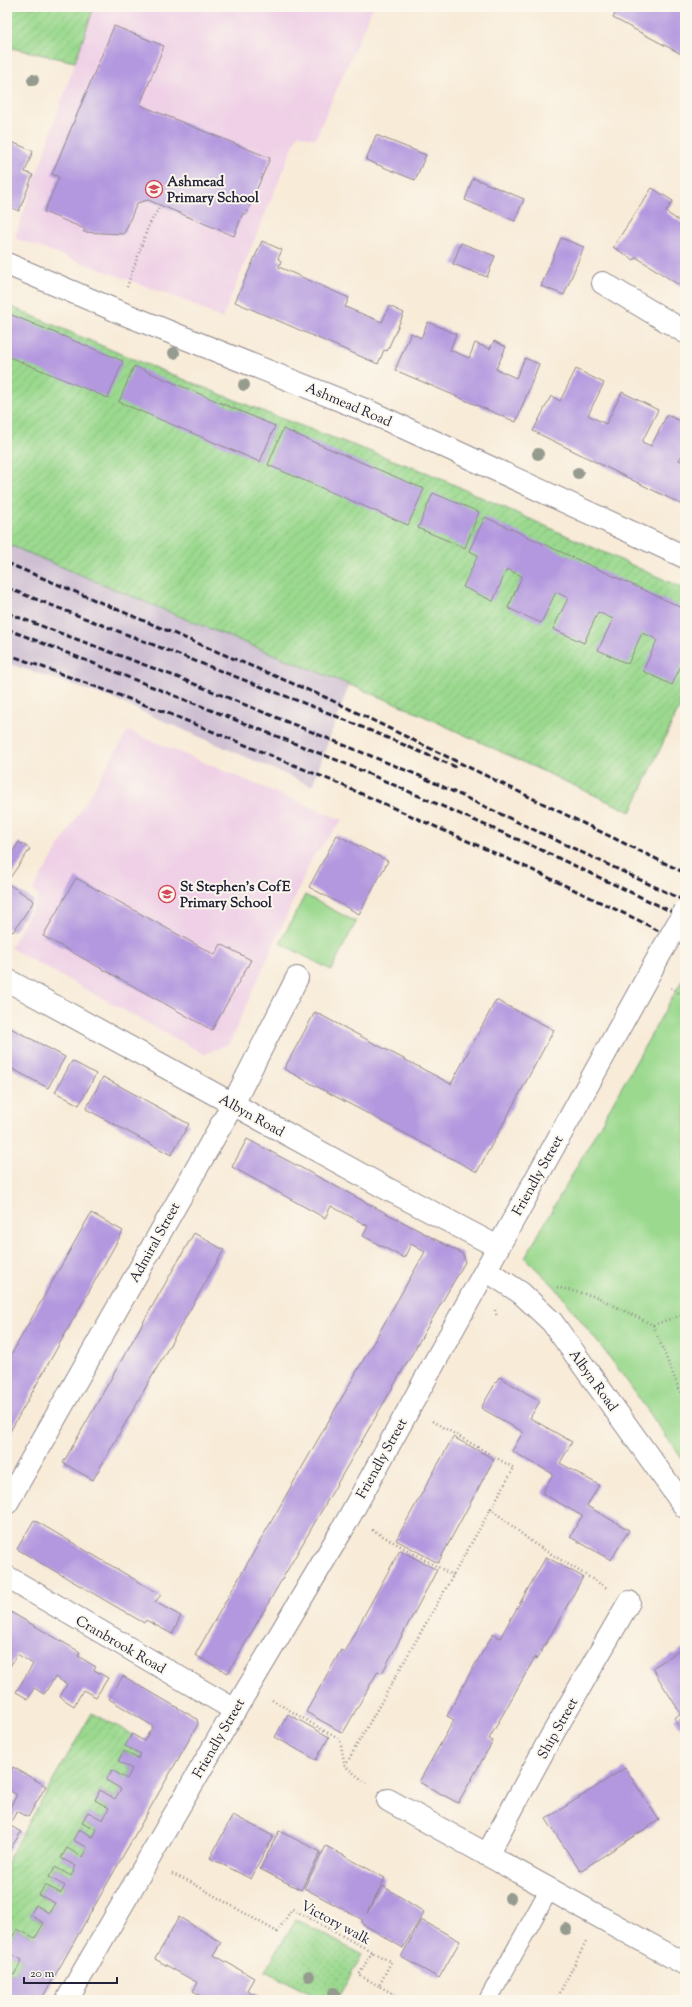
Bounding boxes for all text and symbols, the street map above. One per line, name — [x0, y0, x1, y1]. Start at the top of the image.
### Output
place label: Ashmead Primary School — [167, 173, 259, 209]
school or university icon: Ashmead Primary School — [144, 179, 164, 199]
street label: Ashmead Road — [302, 379, 394, 433]
place label: St Stephen's CofE Primary School — [180, 878, 291, 914]
school or university icon: St Stephen's CofE Primary School — [157, 884, 177, 904]
street label: Albyn Road — [215, 1090, 288, 1143]
street label: Friendly Street — [508, 1132, 569, 1220]
street label: Admiral Street — [125, 1199, 186, 1287]
street label: Albyn Road — [563, 1346, 622, 1416]
street label: Friendly Street — [352, 1415, 413, 1503]
street label: Cranbrook Road — [71, 1612, 169, 1680]
street label: Ship Street — [534, 1694, 584, 1763]
street label: Friendly Street — [189, 1695, 251, 1783]
street label: Victory walk — [296, 1897, 374, 1951]
scale bar — [24, 1959, 117, 1985]
text: 20 m — [30, 1965, 55, 1983]

